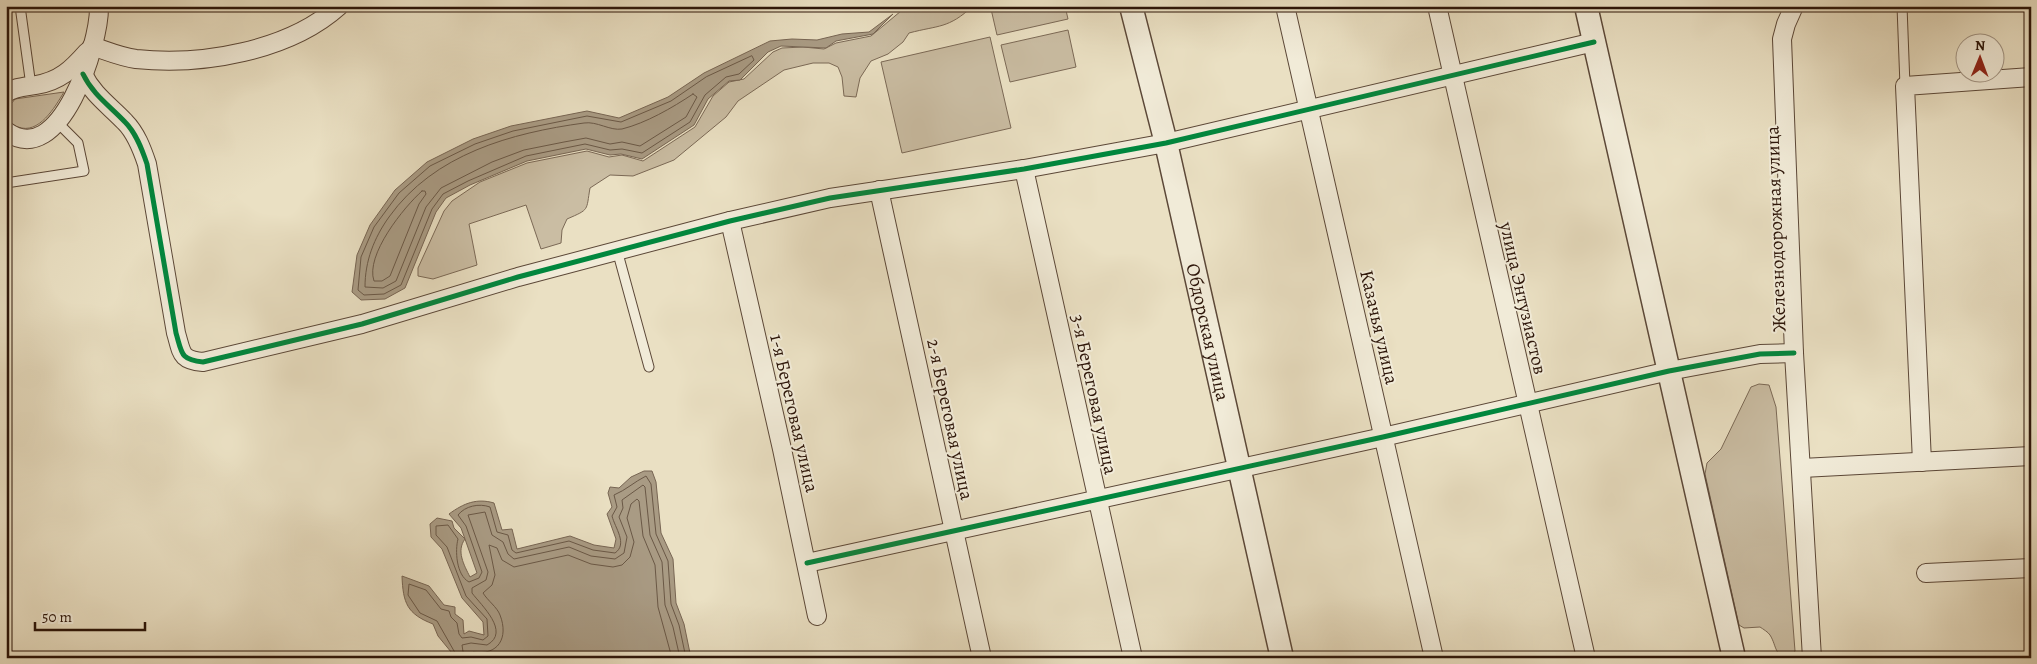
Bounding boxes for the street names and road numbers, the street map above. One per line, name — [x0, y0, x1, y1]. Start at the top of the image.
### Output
street label: Железнодорожная улица — [1759, 125, 1793, 332]
street label: улица Энтузиастов — [1493, 219, 1553, 377]
street label: Обдорская улица — [1179, 261, 1236, 404]
street label: Казачья улица — [1353, 268, 1405, 387]
street label: 3-я Береговая улица — [1064, 312, 1124, 477]
street label: 1-я Береговая улица — [763, 332, 825, 495]
street label: 2-я Береговая улица — [920, 336, 980, 502]

